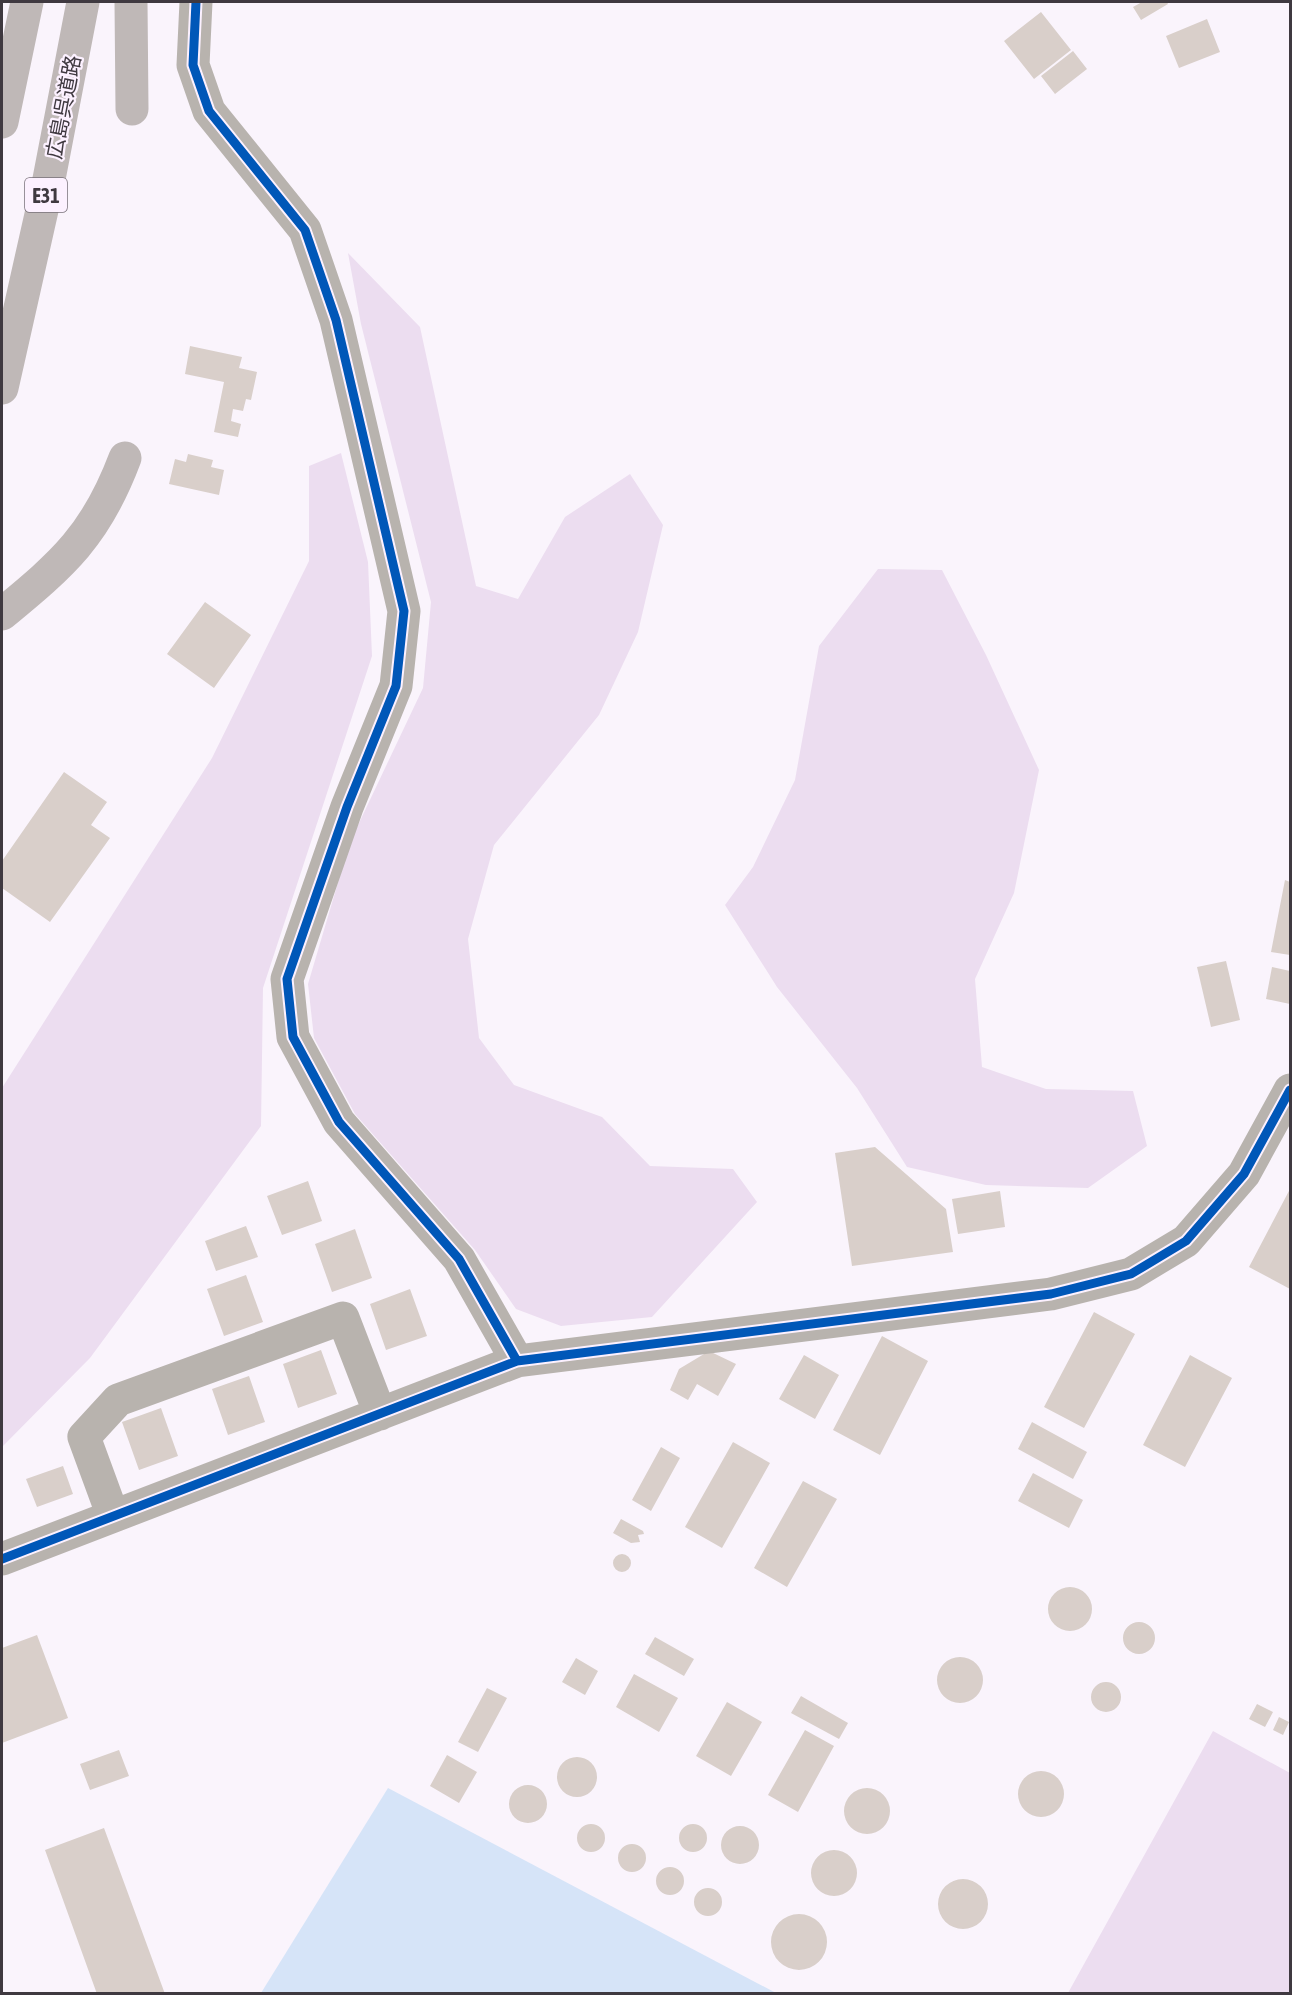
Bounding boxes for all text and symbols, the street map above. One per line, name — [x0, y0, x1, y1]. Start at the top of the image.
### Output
street label: 広島呉道路 — [41, 53, 85, 161]
road number: E31 — [25, 178, 67, 212]

